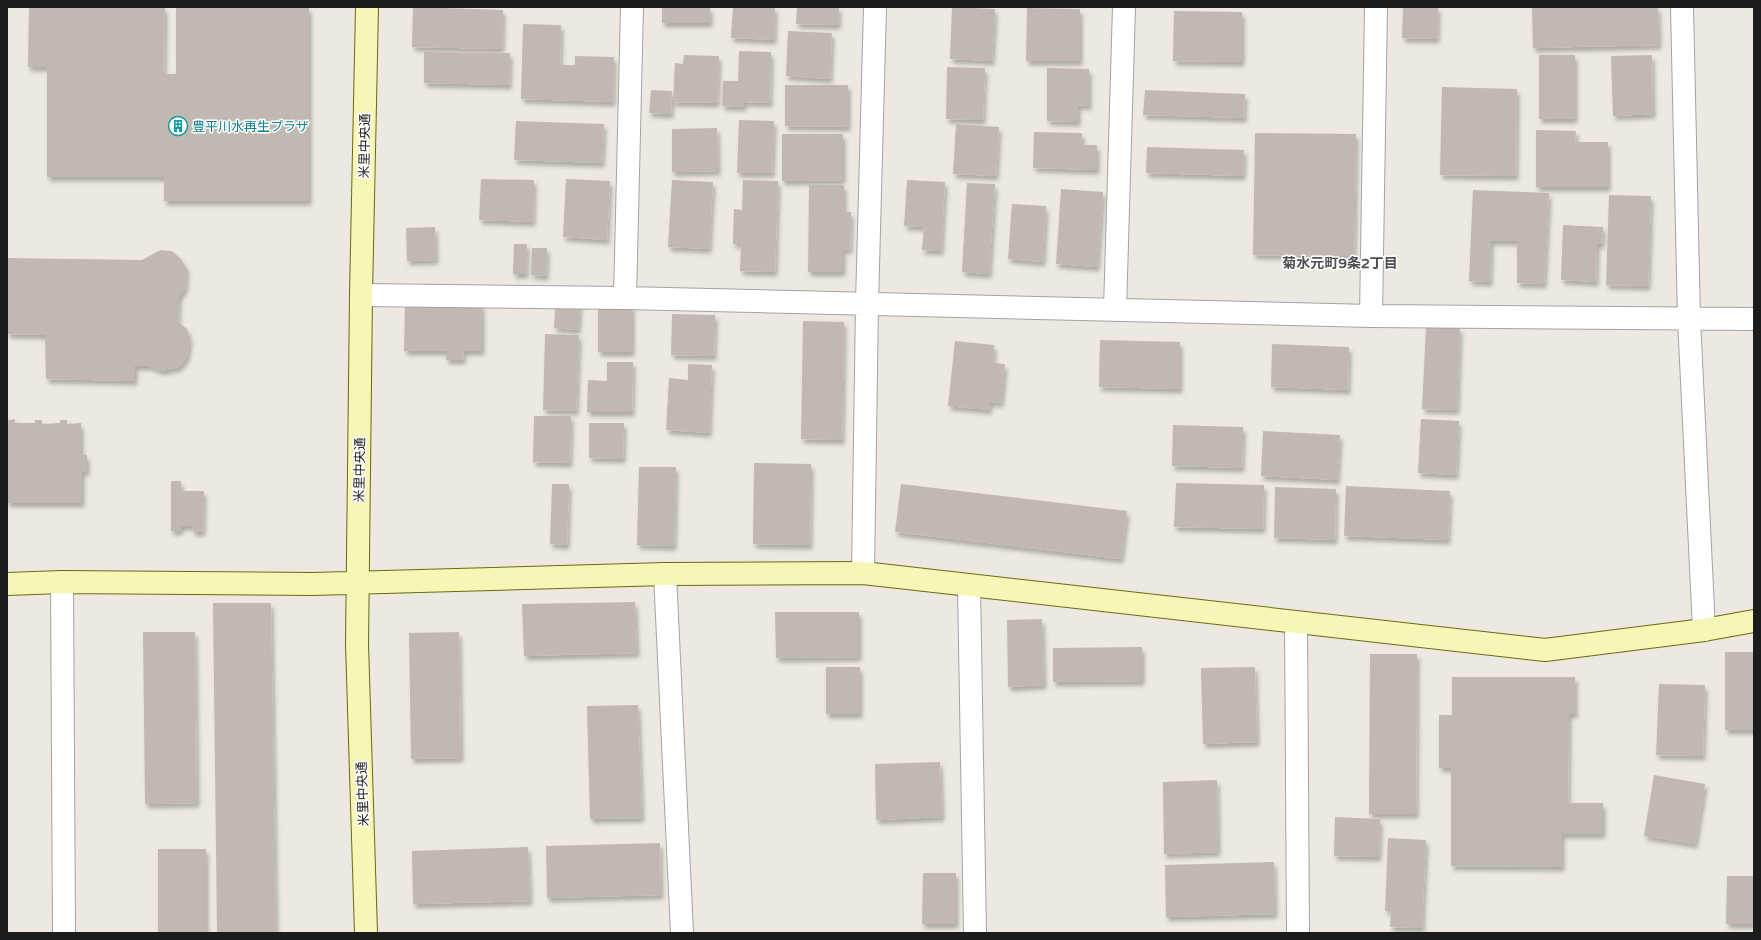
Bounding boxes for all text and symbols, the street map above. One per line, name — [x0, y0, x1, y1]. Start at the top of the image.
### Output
street label: 米里中央通 — [356, 113, 374, 179]
building icon: 豊平川水再生プラザ — [167, 115, 189, 137]
place label: 豊平川水再生プラザ — [192, 119, 309, 135]
district label: 菊水元町9条2丁目 — [1282, 255, 1398, 272]
street label: 米里中央通 — [351, 437, 369, 503]
street label: 米里中央通 — [354, 761, 372, 827]

